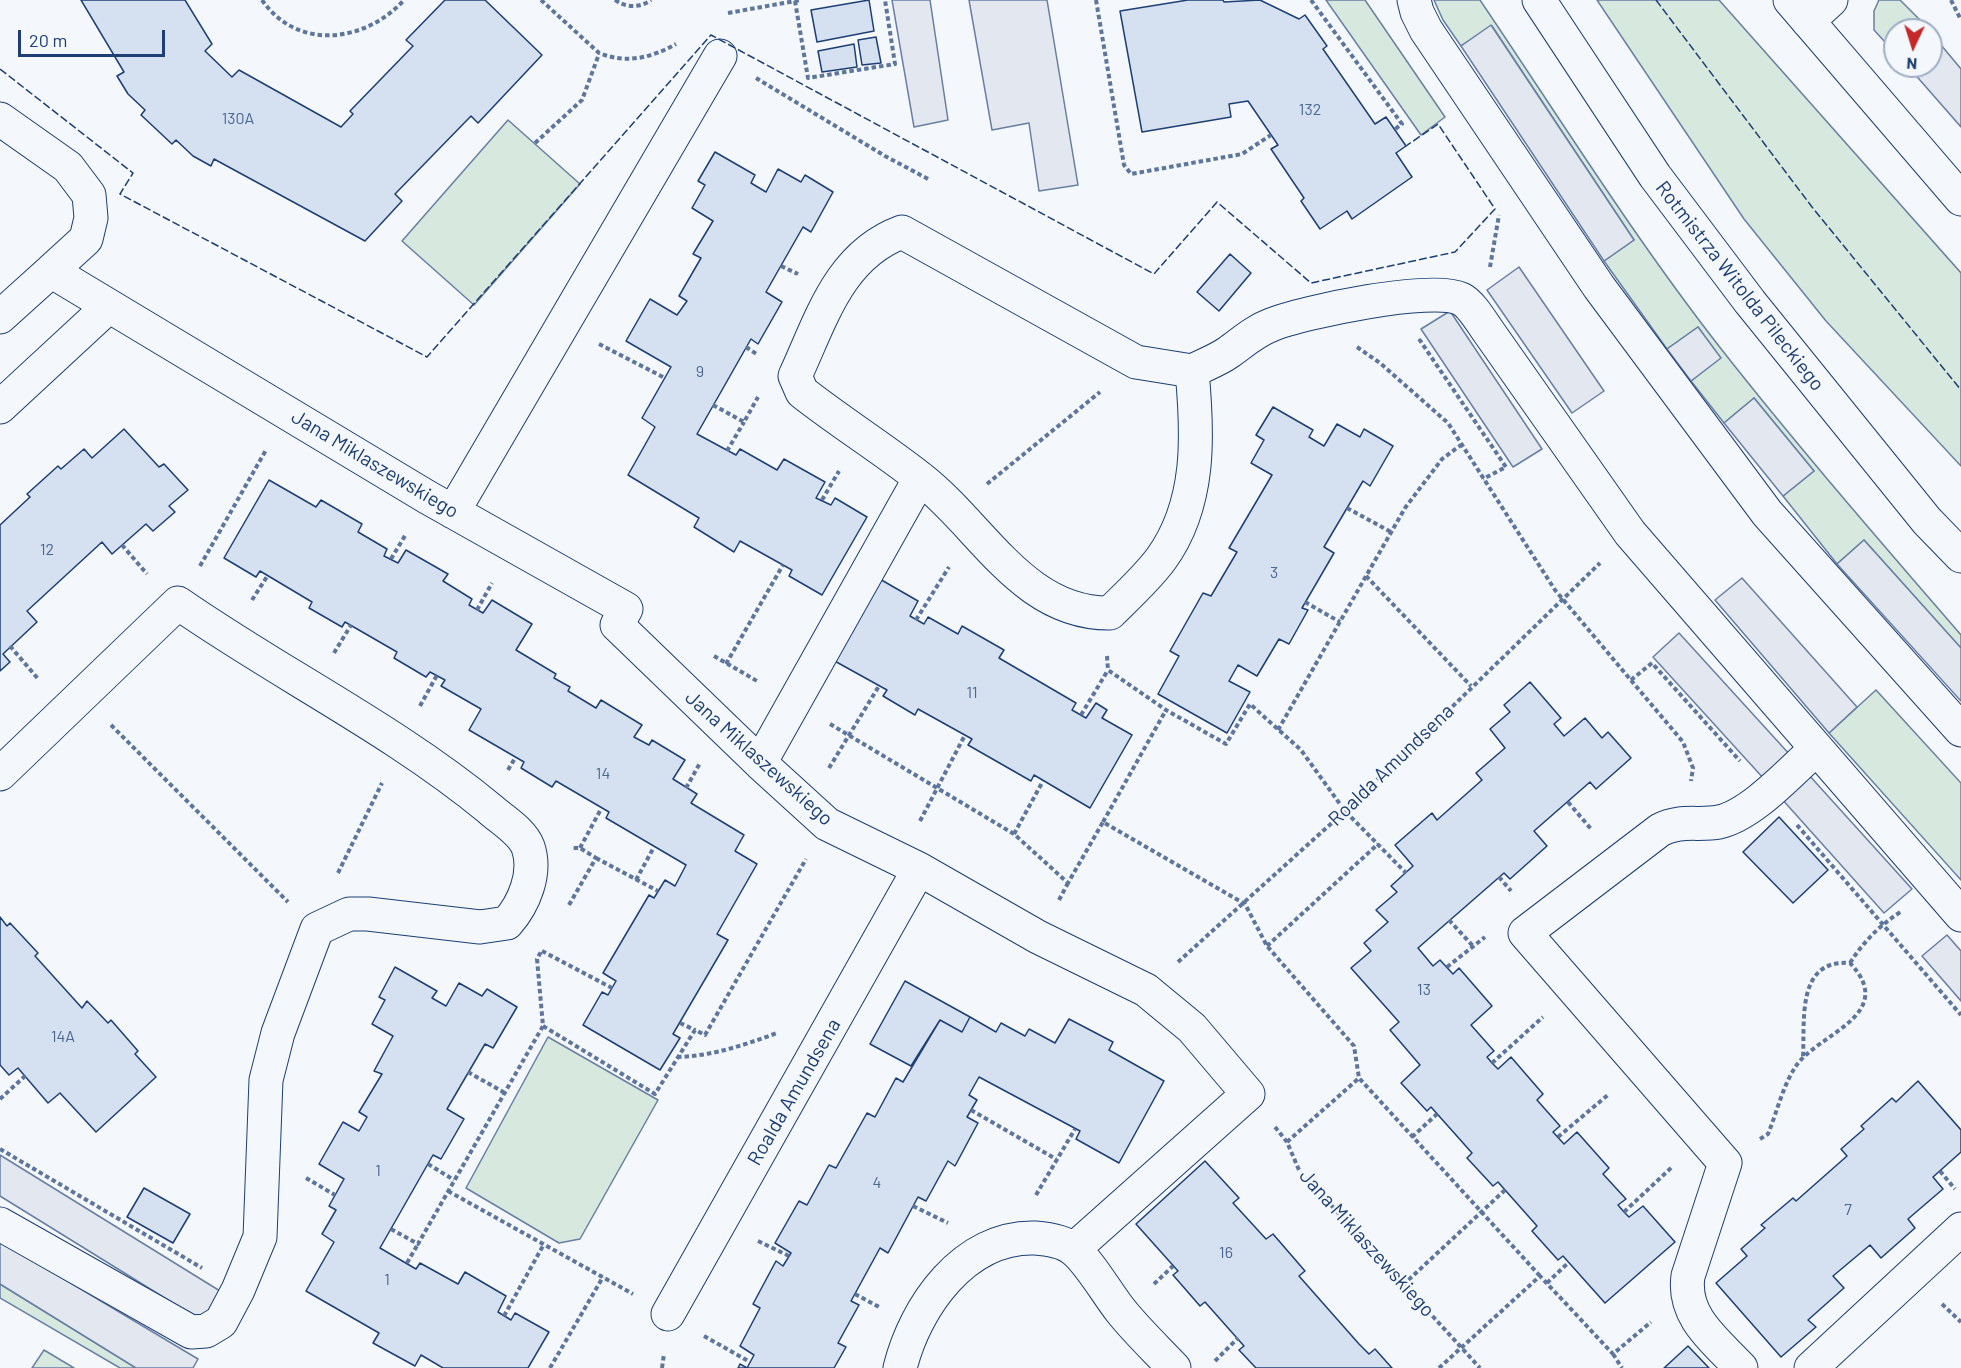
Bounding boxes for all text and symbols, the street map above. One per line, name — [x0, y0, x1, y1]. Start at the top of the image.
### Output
scale bar — [21, 18, 168, 56]
north arrow — [1883, 18, 1943, 78]
text: 20 m — [29, 29, 67, 51]
text: N — [1906, 55, 1918, 74]
house number: 132 — [1299, 100, 1321, 120]
house number: 130A — [222, 109, 254, 129]
street label: Rotmistrza Witolda Pileckiego — [1651, 176, 1829, 396]
house number: 9 — [696, 362, 704, 382]
street label: Jana Miklaszewskiego — [287, 405, 463, 523]
house number: 12 — [40, 540, 54, 560]
house number: 3 — [1270, 563, 1278, 583]
house number: 11 — [966, 683, 978, 703]
street label: Jana Miklaszewskiego — [680, 685, 838, 831]
street label: Roalda Amundsena — [1323, 699, 1459, 831]
house number: 14 — [596, 764, 610, 784]
house number: 13 — [1417, 980, 1431, 1000]
street label: Roalda Amundsena — [742, 1014, 846, 1170]
house number: 14A — [51, 1027, 75, 1047]
house number: 1 — [375, 1161, 381, 1181]
street label: Jana Miklaszewskiego — [1294, 1164, 1440, 1322]
house number: 4 — [873, 1173, 881, 1193]
house number: 7 — [1844, 1200, 1852, 1220]
house number: 16 — [1219, 1243, 1233, 1263]
house number: 1 — [384, 1270, 390, 1290]

